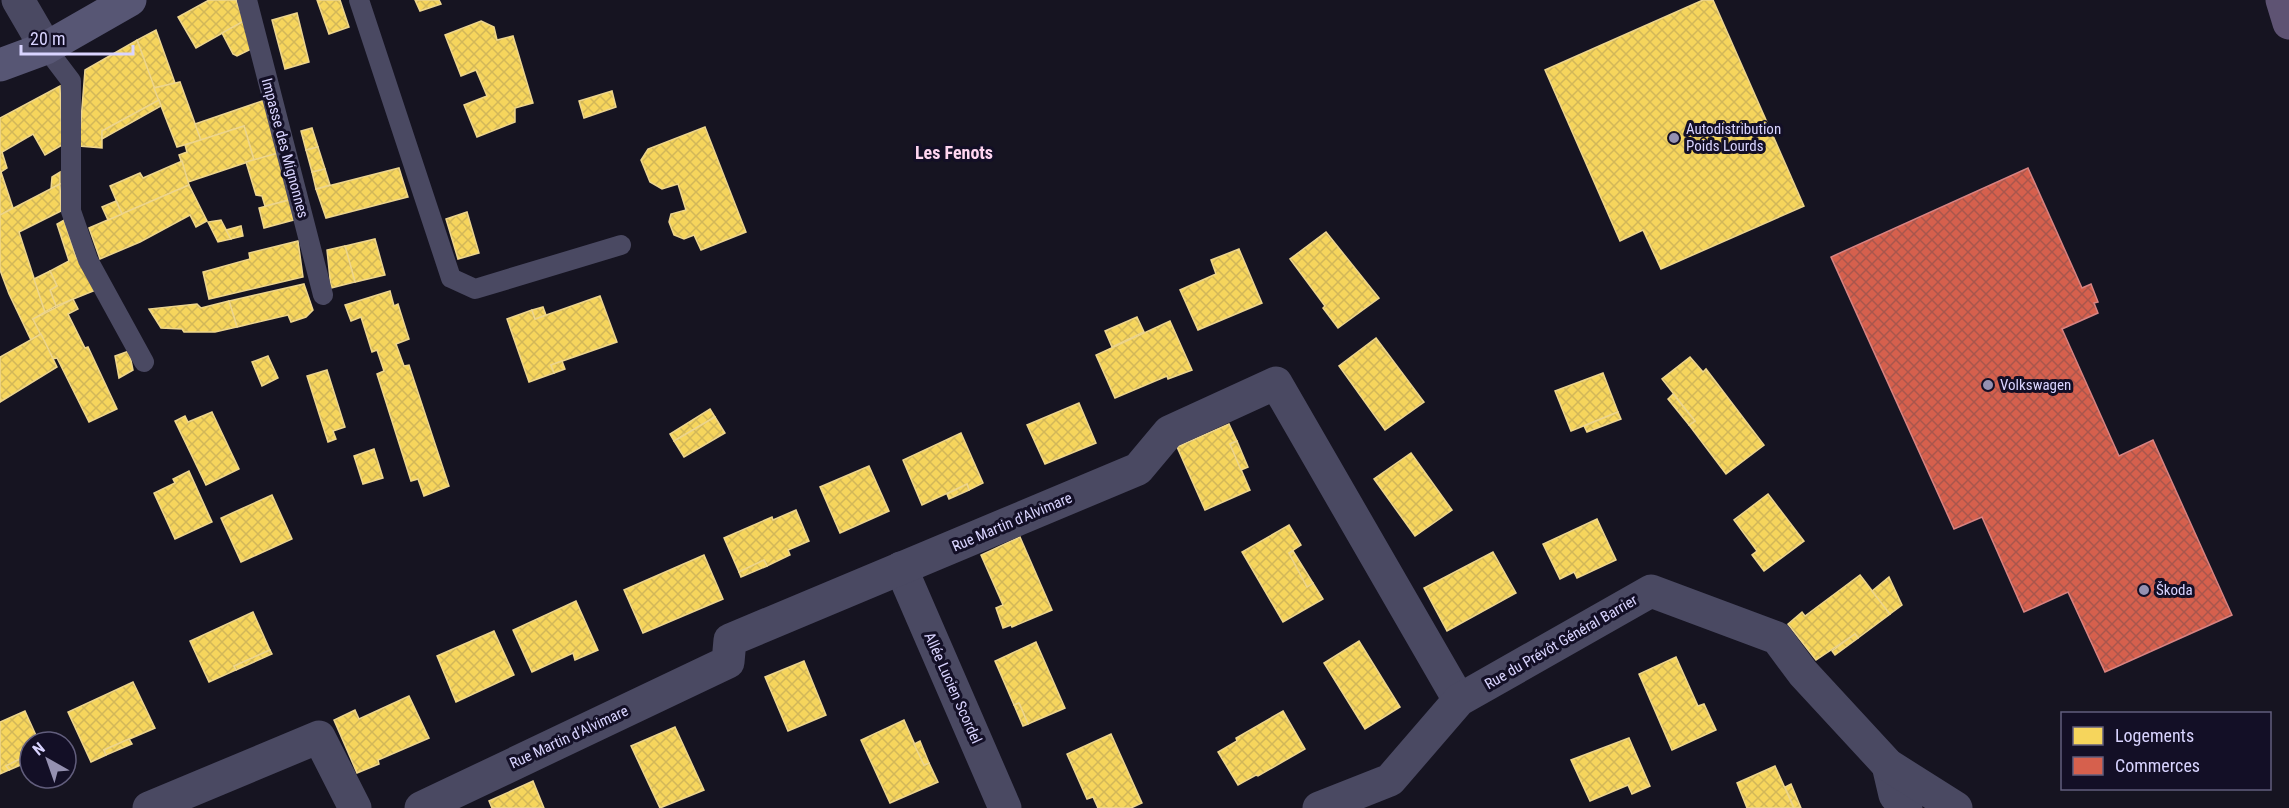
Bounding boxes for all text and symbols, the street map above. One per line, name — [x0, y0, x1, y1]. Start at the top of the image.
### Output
scale bar — [21, 18, 134, 56]
text: 20 m — [30, 28, 65, 49]
street label: Impasse des Mignonnes — [258, 76, 312, 220]
place label: Autodistribution Poids Lourds — [1686, 120, 1781, 155]
marker: Autodistribution Poids Lourds — [1667, 131, 1681, 145]
district label: Les Fenots — [915, 142, 993, 163]
place label: Volkswagen — [2000, 376, 2071, 394]
marker: Volkswagen — [1981, 378, 1995, 392]
street label: Rue Martin d'Alvimare — [949, 489, 1075, 555]
place label: Škoda — [2156, 581, 2193, 599]
marker: Škoda — [2137, 583, 2151, 597]
street label: Rue du Prévôt Général Barrier — [1481, 591, 1641, 693]
street label: Allée Lucien Scordel — [920, 630, 986, 746]
street label: Rue Martin d'Alvimare — [507, 702, 631, 772]
legend — [2061, 712, 2271, 790]
text: Logements — [2115, 725, 2194, 746]
north arrow — [18, 730, 78, 790]
text: N — [29, 738, 49, 759]
text: Commerces — [2115, 755, 2200, 776]

